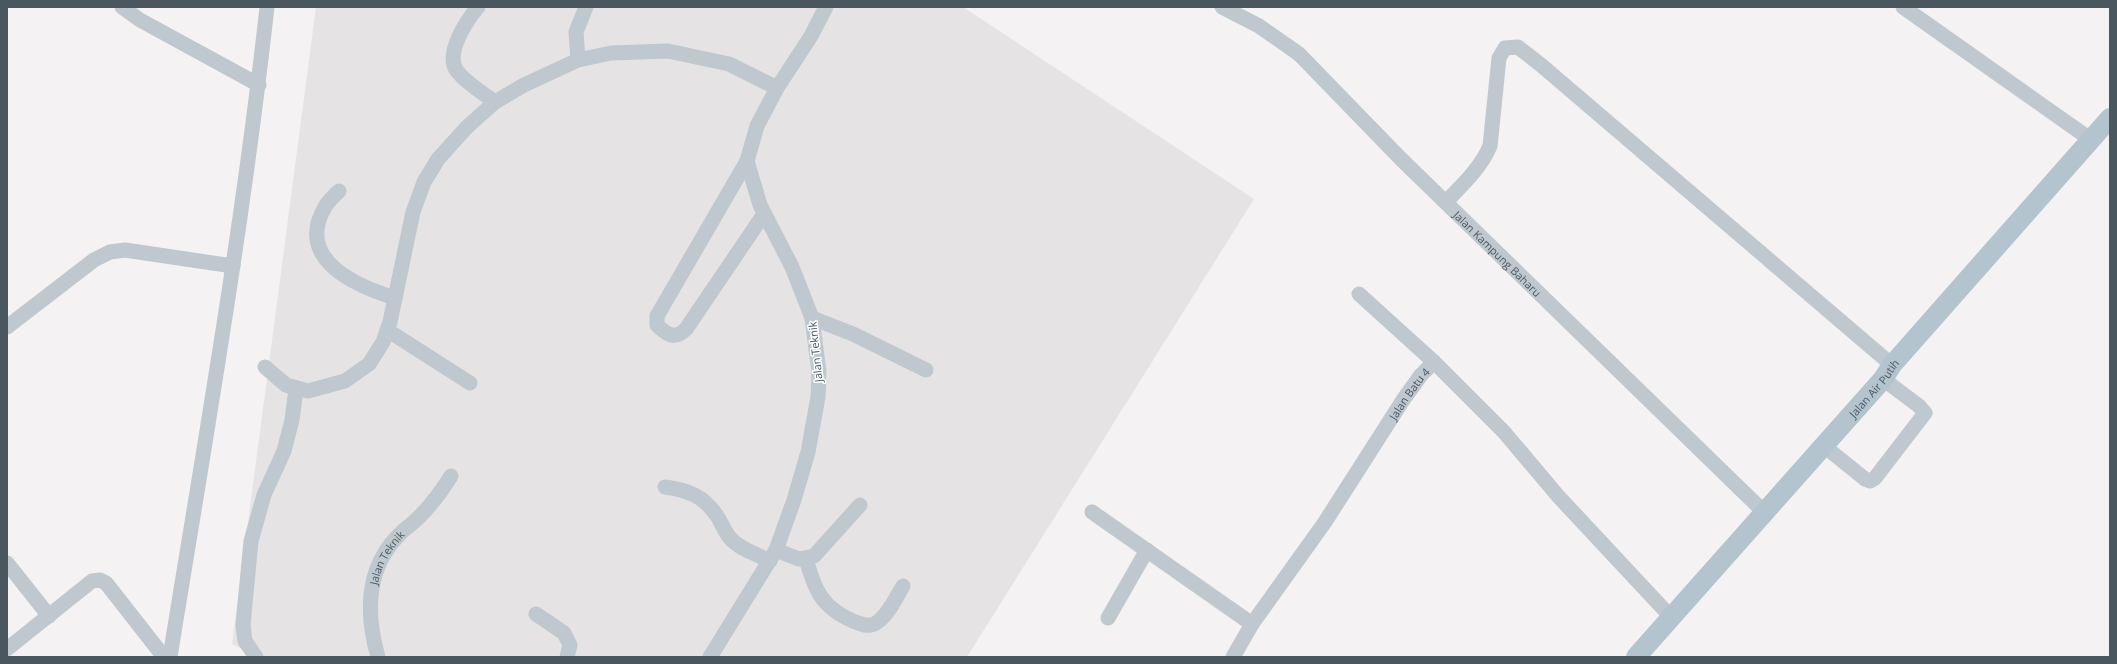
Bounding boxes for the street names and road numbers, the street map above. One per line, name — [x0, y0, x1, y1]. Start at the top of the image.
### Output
street label: Jalan Kampung Baharu — [1450, 206, 1545, 299]
street label: Jalan Teknik — [804, 321, 826, 384]
street label: Jalan Air Putih — [1844, 355, 1902, 421]
street label: Jalan Batu 4 — [1384, 363, 1433, 423]
street label: Jalan Teknik — [365, 526, 407, 587]

